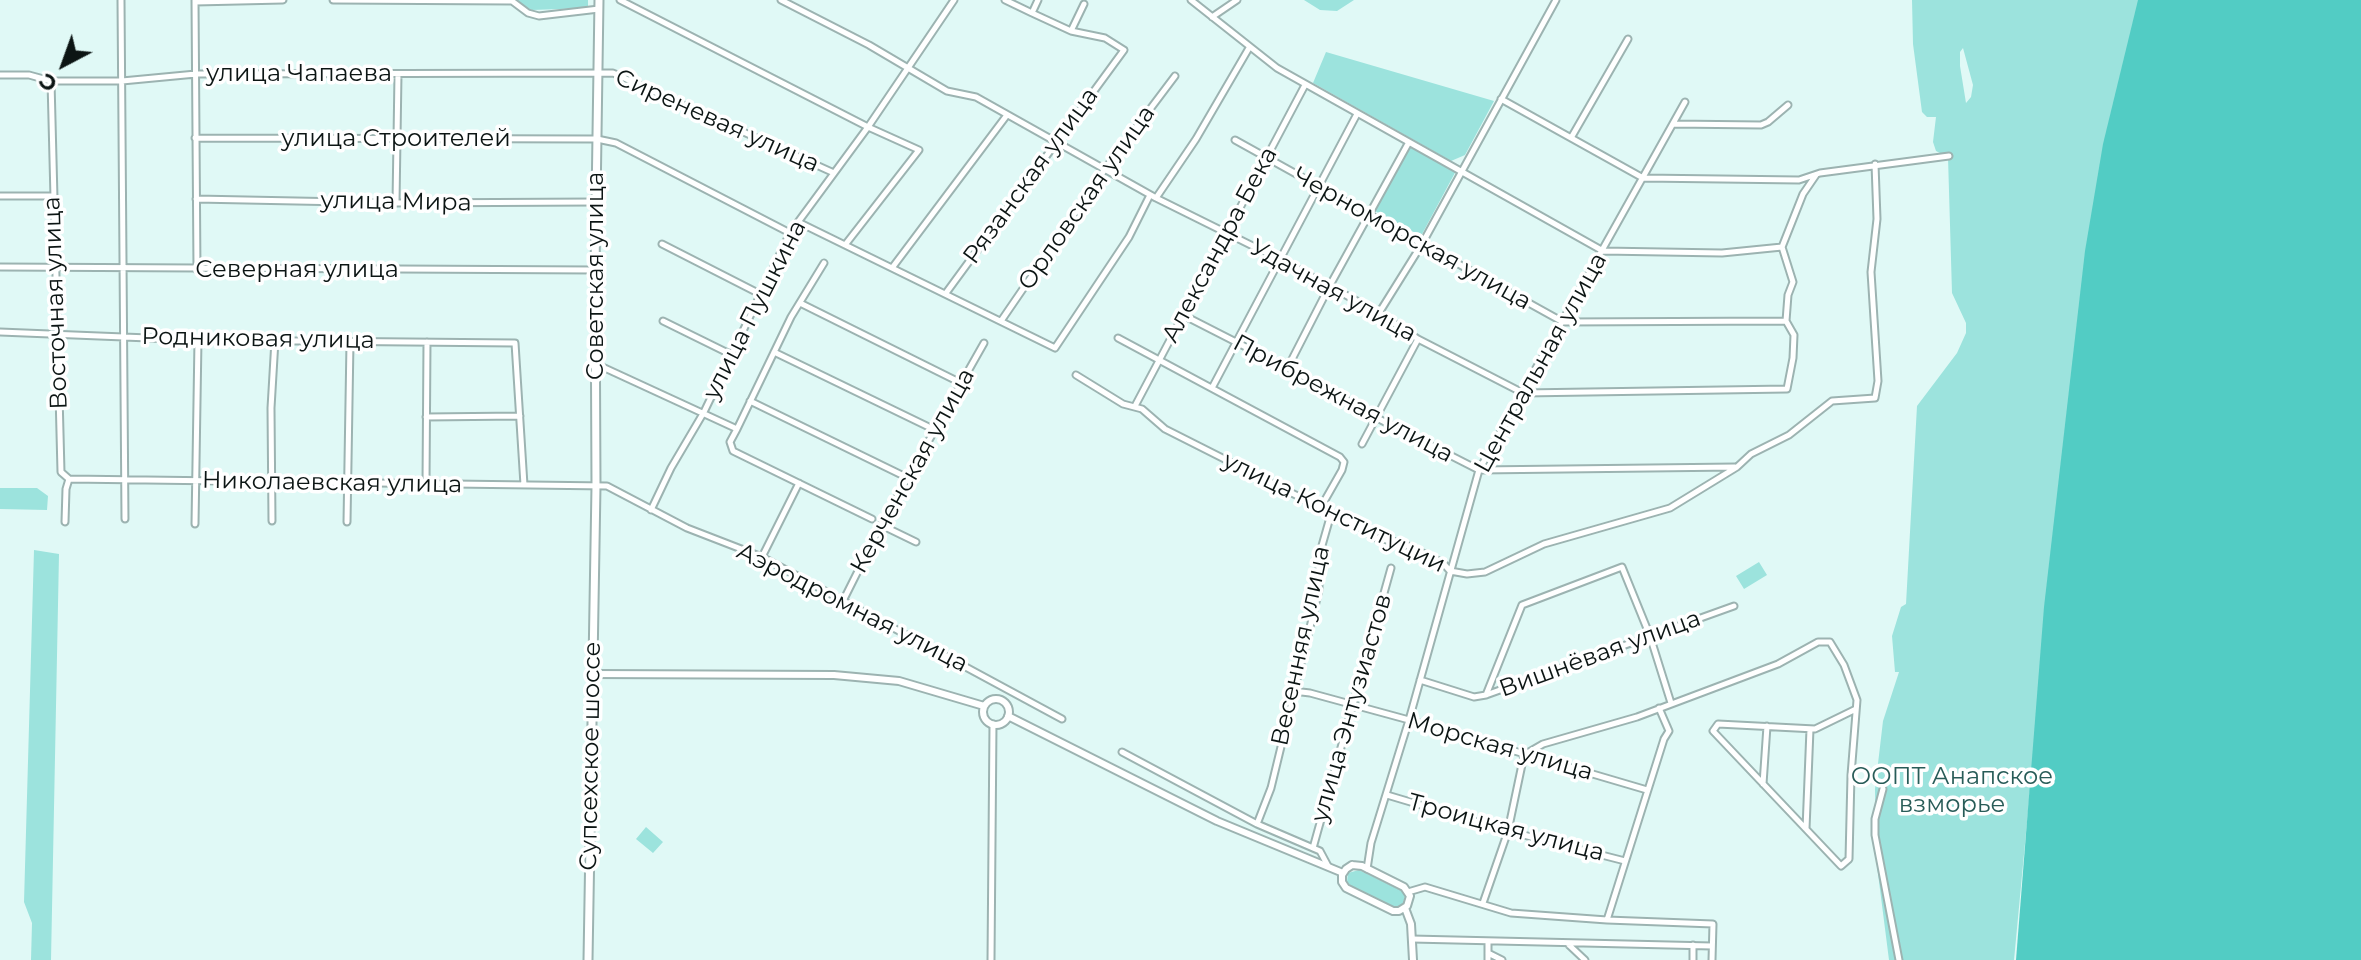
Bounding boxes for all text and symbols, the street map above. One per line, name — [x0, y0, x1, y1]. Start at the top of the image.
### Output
north arrow — [24, 24, 104, 104]
street label: улица Чапаева — [206, 60, 392, 88]
street label: Сиреневая улица — [610, 63, 824, 179]
text: С — [33, 67, 63, 98]
street label: Рязанская улица — [957, 82, 1105, 270]
street label: Орловская улица — [1012, 100, 1162, 296]
street label: улица Строителей — [281, 125, 511, 153]
street label: Александра Бека — [1156, 142, 1284, 348]
street label: Черноморская улица — [1288, 162, 1536, 316]
street label: Советская улица — [582, 172, 610, 380]
street label: улица Мира — [320, 186, 472, 218]
street label: Восточная улица — [38, 196, 74, 410]
street label: улица Пушкина — [697, 216, 813, 404]
street label: Удачная улица — [1245, 233, 1421, 349]
street label: Центральная улица — [1469, 248, 1613, 478]
street label: Северная улица — [195, 256, 399, 284]
street label: Родниковая улица — [141, 323, 375, 355]
street label: Прибрежная улица — [1228, 329, 1458, 469]
street label: Керченская улица — [845, 364, 981, 578]
street label: улица Конституции — [1218, 447, 1450, 579]
street label: Николаевская улица — [202, 466, 462, 500]
street label: Аэродромная улица — [732, 537, 972, 679]
street label: Весенняя улица — [1266, 543, 1336, 749]
street label: улица Энтузиастов — [1306, 590, 1398, 826]
street label: Вишнёвая улица — [1495, 604, 1705, 704]
street label: Супсехское шоссе — [575, 641, 607, 871]
street label: Морская улица — [1404, 707, 1596, 787]
park label: ООПТ Анапское взморье — [1851, 763, 2053, 819]
street label: Троицкая улица — [1405, 788, 1607, 868]

